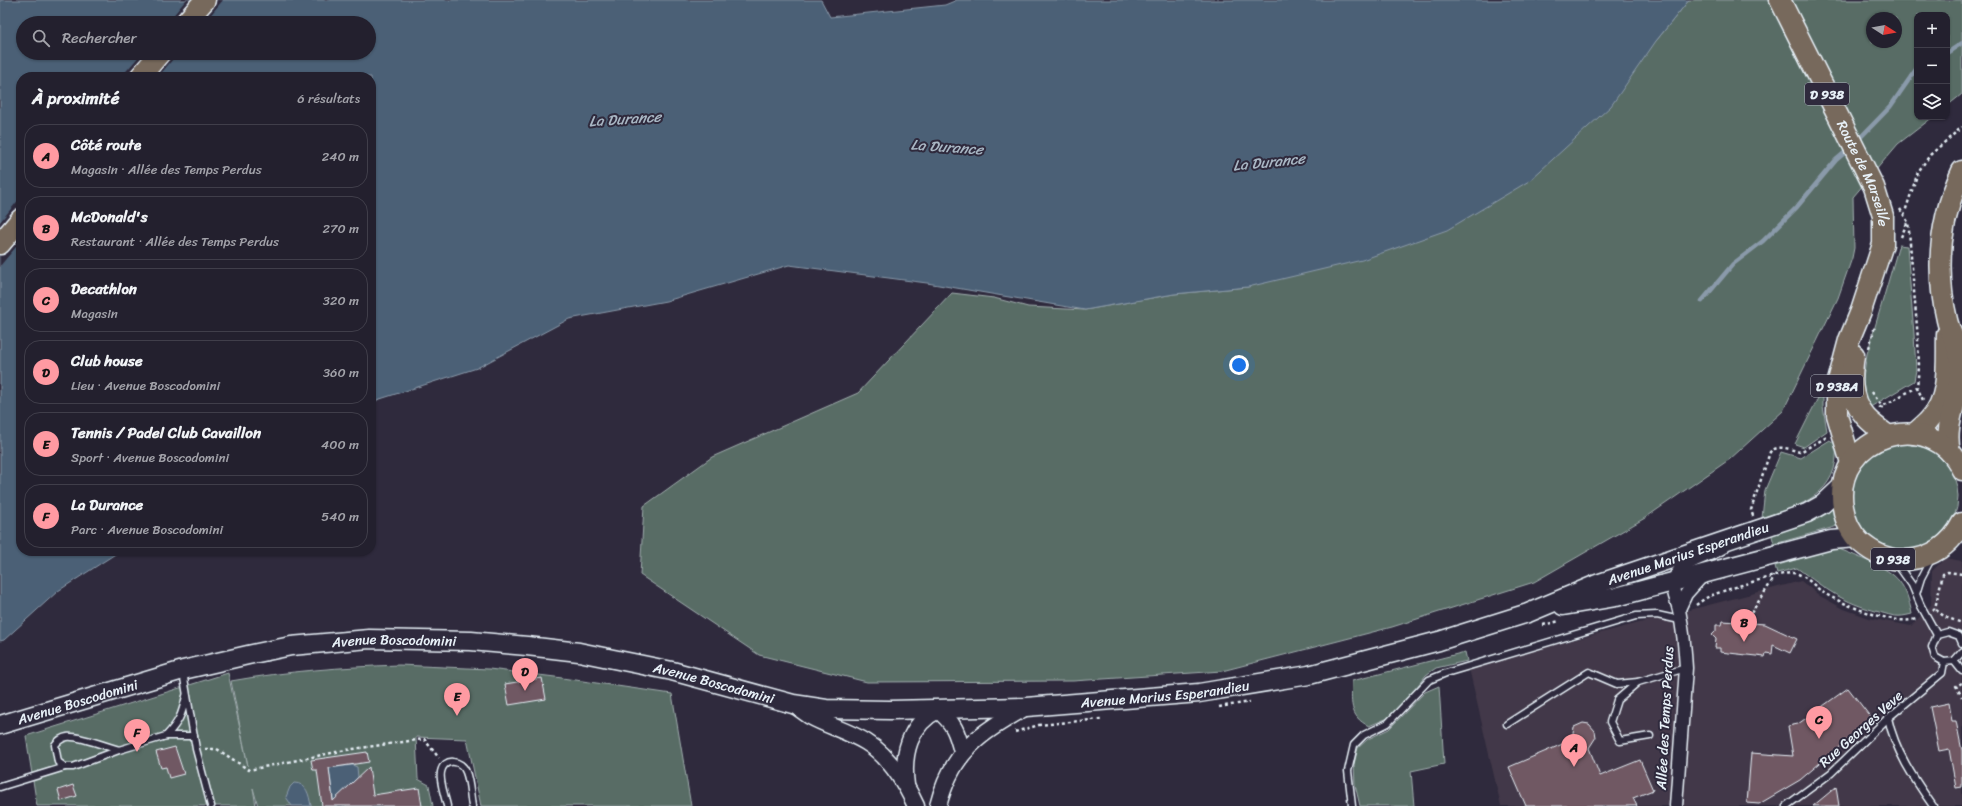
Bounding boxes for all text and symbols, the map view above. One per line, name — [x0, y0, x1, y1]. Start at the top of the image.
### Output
north arrow — [1866, 12, 1902, 48]
map controls — [1914, 12, 1950, 120]
button: + — [1914, 12, 1950, 48]
search box — [16, 16, 376, 60]
text: Rechercher — [62, 25, 137, 51]
icon: search — [30, 27, 52, 49]
button: − — [1914, 48, 1950, 84]
text: À proximité — [32, 83, 119, 113]
road number: D 938 — [1805, 83, 1849, 105]
button: layers — [1914, 84, 1950, 120]
text: 6 résultats — [297, 87, 360, 110]
water label: La Durance — [588, 103, 663, 134]
street label: Route de Marseille — [1830, 116, 1896, 227]
text: Côté route — [71, 132, 141, 158]
water label: La Durance — [910, 132, 985, 163]
text: A — [42, 145, 50, 168]
text: 240 m — [322, 145, 359, 168]
water label: La Durance — [1232, 145, 1308, 179]
text: Magasin · Allée des Temps Perdus — [71, 158, 262, 181]
text: McDonald's — [71, 204, 148, 230]
text: B — [42, 217, 50, 240]
text: 270 m — [322, 217, 359, 240]
text: Restaurant · Allée des Temps Perdus — [71, 230, 279, 253]
text: Decathlon — [71, 276, 137, 302]
text: C — [42, 289, 50, 312]
text: 320 m — [323, 289, 359, 312]
text: Magasin — [71, 302, 118, 325]
text: Club house — [71, 348, 143, 374]
your location — [1229, 355, 1249, 375]
text: D — [42, 361, 50, 384]
text: 360 m — [323, 361, 359, 384]
text: Lieu · Avenue Boscodomini — [71, 374, 220, 397]
road number: D 938A — [1811, 375, 1863, 397]
text: Tennis / Padel Club Cavaillon — [71, 420, 261, 446]
text: E — [42, 433, 50, 456]
text: 400 m — [321, 433, 359, 456]
text: Sport · Avenue Boscodomini — [71, 446, 229, 469]
text: La Durance — [71, 492, 143, 518]
text: F — [42, 505, 50, 528]
text: 540 m — [321, 505, 359, 528]
street label: Avenue Marius Esperandieu — [1603, 514, 1773, 592]
text: Parc · Avenue Boscodomini — [71, 518, 223, 541]
road number: D 938 — [1871, 548, 1915, 570]
pin: B — [1731, 609, 1757, 642]
street label: Avenue Boscodomini — [330, 626, 458, 655]
street label: Allée des Temps Perdus — [1649, 645, 1681, 791]
street label: Avenue Boscodomini — [650, 655, 778, 711]
pin: D — [512, 658, 538, 691]
street label: Avenue Boscodomini — [13, 671, 142, 732]
street label: Avenue Marius Esperandieu — [1079, 672, 1251, 715]
pin: E — [444, 683, 470, 716]
street label: Rue Georges Veve — [1813, 684, 1909, 774]
pin: C — [1806, 706, 1832, 739]
pin: F — [124, 719, 150, 752]
pin: A — [1561, 734, 1587, 767]

